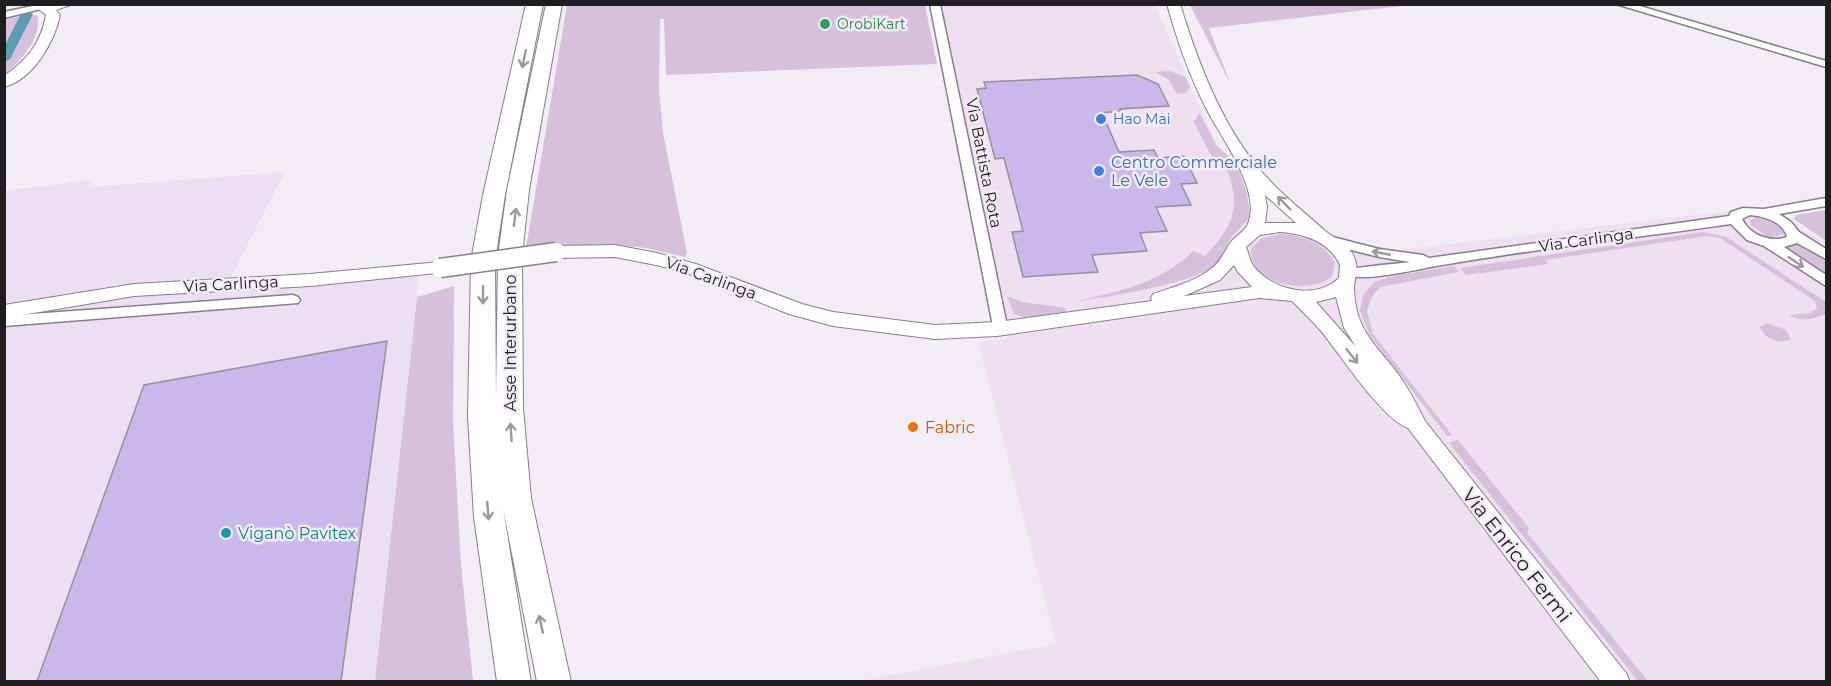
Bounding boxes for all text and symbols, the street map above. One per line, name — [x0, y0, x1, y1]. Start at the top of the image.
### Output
place label: OrobiKart — [837, 15, 906, 33]
marker: OrobiKart — [818, 17, 832, 31]
one-way arrow — [518, 49, 529, 68]
street label: Via Battista Rota — [962, 96, 1006, 230]
place label: Hao Mai — [1113, 110, 1170, 128]
marker: Hao Mai — [1094, 112, 1108, 126]
place label: Centro Commerciale Le Vele — [1111, 153, 1277, 190]
marker: Centro Commerciale Le Vele — [1092, 164, 1106, 178]
one-way arrow — [1277, 196, 1291, 211]
one-way arrow — [510, 207, 521, 227]
street label: Via Carlinga — [1537, 224, 1635, 256]
one-way arrow — [1371, 247, 1391, 258]
street label: Via Carlinga — [663, 253, 759, 303]
one-way arrow — [1787, 256, 1804, 268]
street label: Via Carlinga — [183, 272, 279, 296]
street label: Asse Interurbano — [501, 275, 520, 411]
one-way arrow — [477, 285, 489, 305]
one-way arrow — [1346, 347, 1359, 363]
place label: Fabric — [925, 418, 975, 437]
marker: Fabric — [906, 420, 920, 434]
one-way arrow — [505, 423, 516, 443]
street label: Via Enrico Fermi — [1457, 483, 1577, 627]
one-way arrow — [483, 500, 494, 520]
place label: Viganò Pavitex — [238, 524, 357, 543]
marker: Viganò Pavitex — [219, 526, 233, 540]
one-way arrow — [535, 615, 546, 635]

